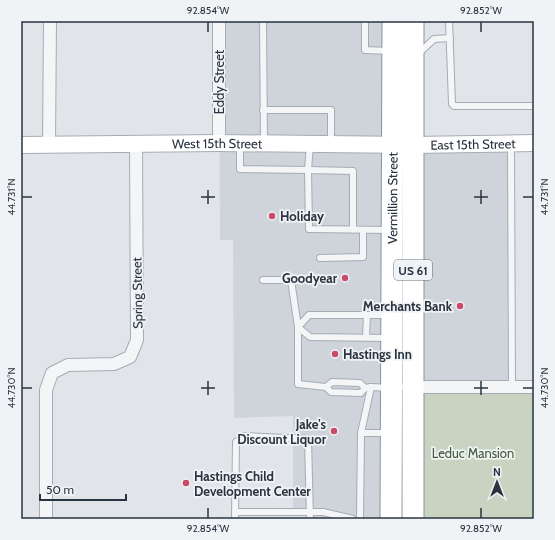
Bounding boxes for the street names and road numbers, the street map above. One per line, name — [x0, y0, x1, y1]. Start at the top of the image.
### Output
street label: Eddy Street — [211, 49, 227, 114]
street label: West 15th Street — [172, 135, 263, 151]
street label: East 15th Street — [430, 135, 516, 153]
street label: Vermillion Street — [384, 151, 400, 244]
street label: Spring Street — [128, 256, 146, 329]
road number: US 61 — [394, 260, 432, 280]

